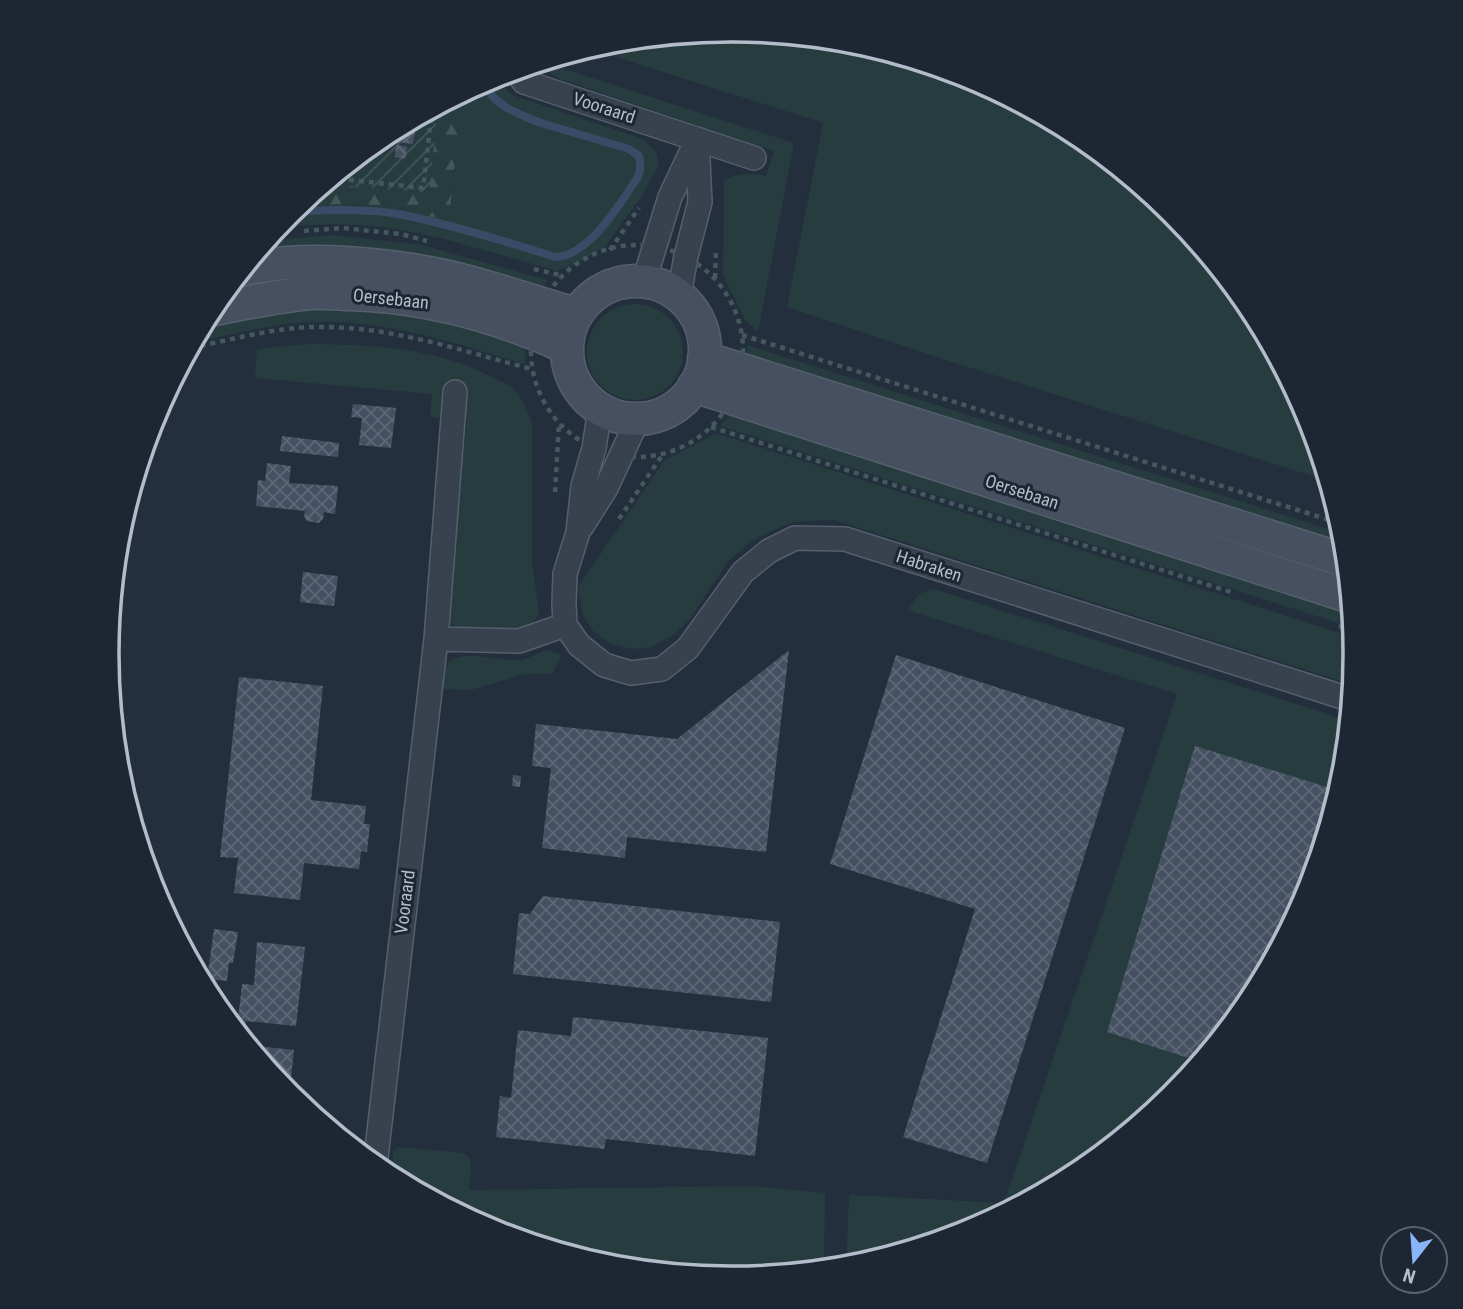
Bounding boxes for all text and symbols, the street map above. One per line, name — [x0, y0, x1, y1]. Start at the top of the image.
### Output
street label: Vooraard — [570, 88, 638, 127]
street label: Oersebaan — [352, 284, 430, 313]
street label: Oersebaan — [983, 470, 1062, 513]
street label: Habraken — [894, 545, 965, 586]
street label: Vooraard — [390, 869, 419, 935]
north arrow — [1379, 1225, 1449, 1295]
text: N — [1400, 1263, 1418, 1288]

